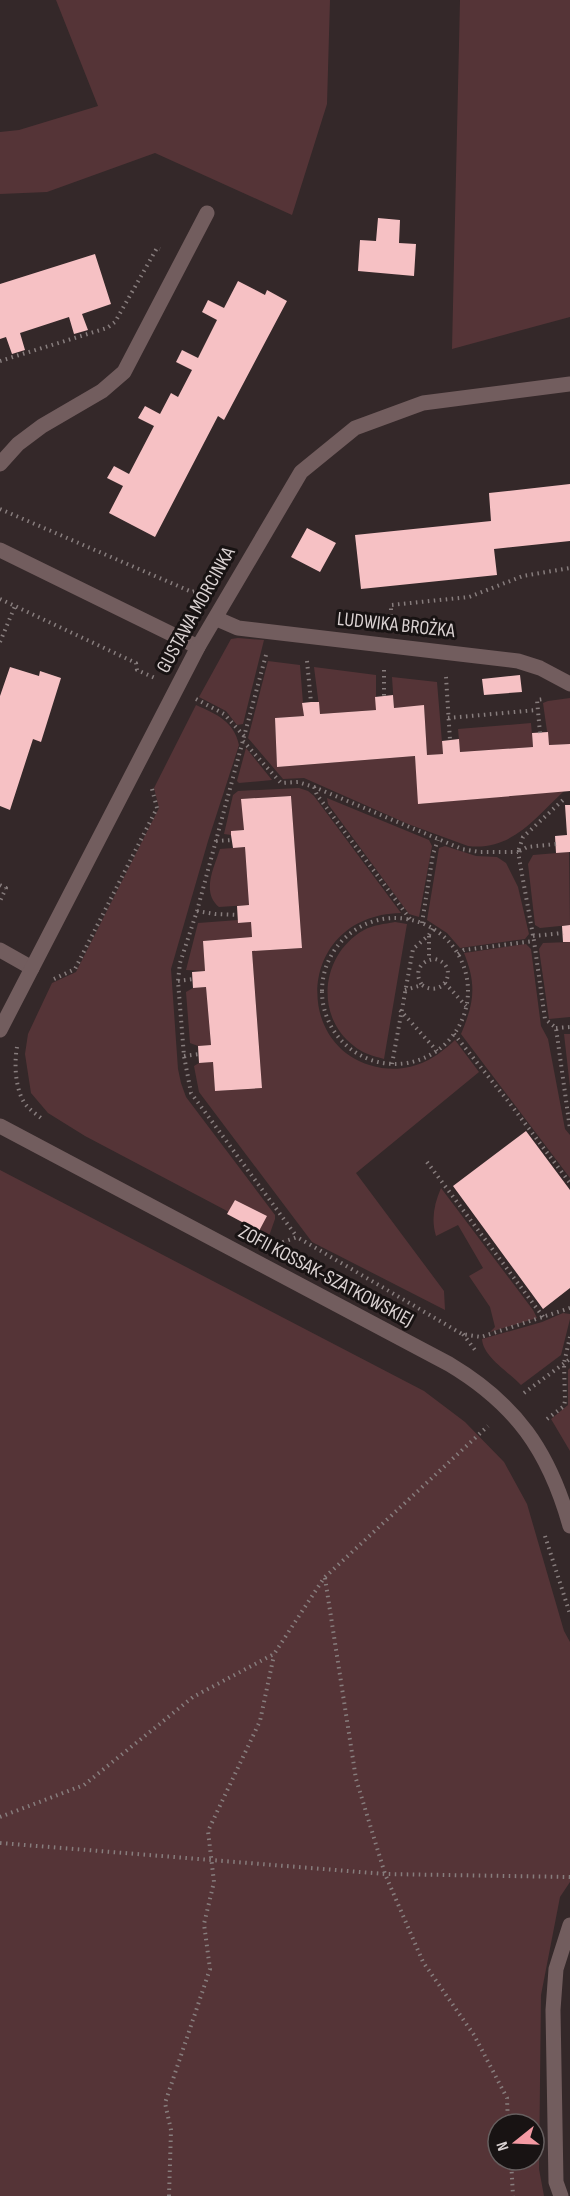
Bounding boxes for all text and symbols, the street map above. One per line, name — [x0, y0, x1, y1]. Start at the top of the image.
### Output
street label: GUSTAWA MORCINKA — [151, 542, 241, 677]
street label: LUDWIKA BROŻKA — [336, 607, 456, 643]
street label: ZOFII KOSSAK-SZATKOWSKIEJ — [234, 1220, 418, 1332]
north arrow — [486, 2112, 546, 2172]
text: N — [493, 2139, 514, 2153]

